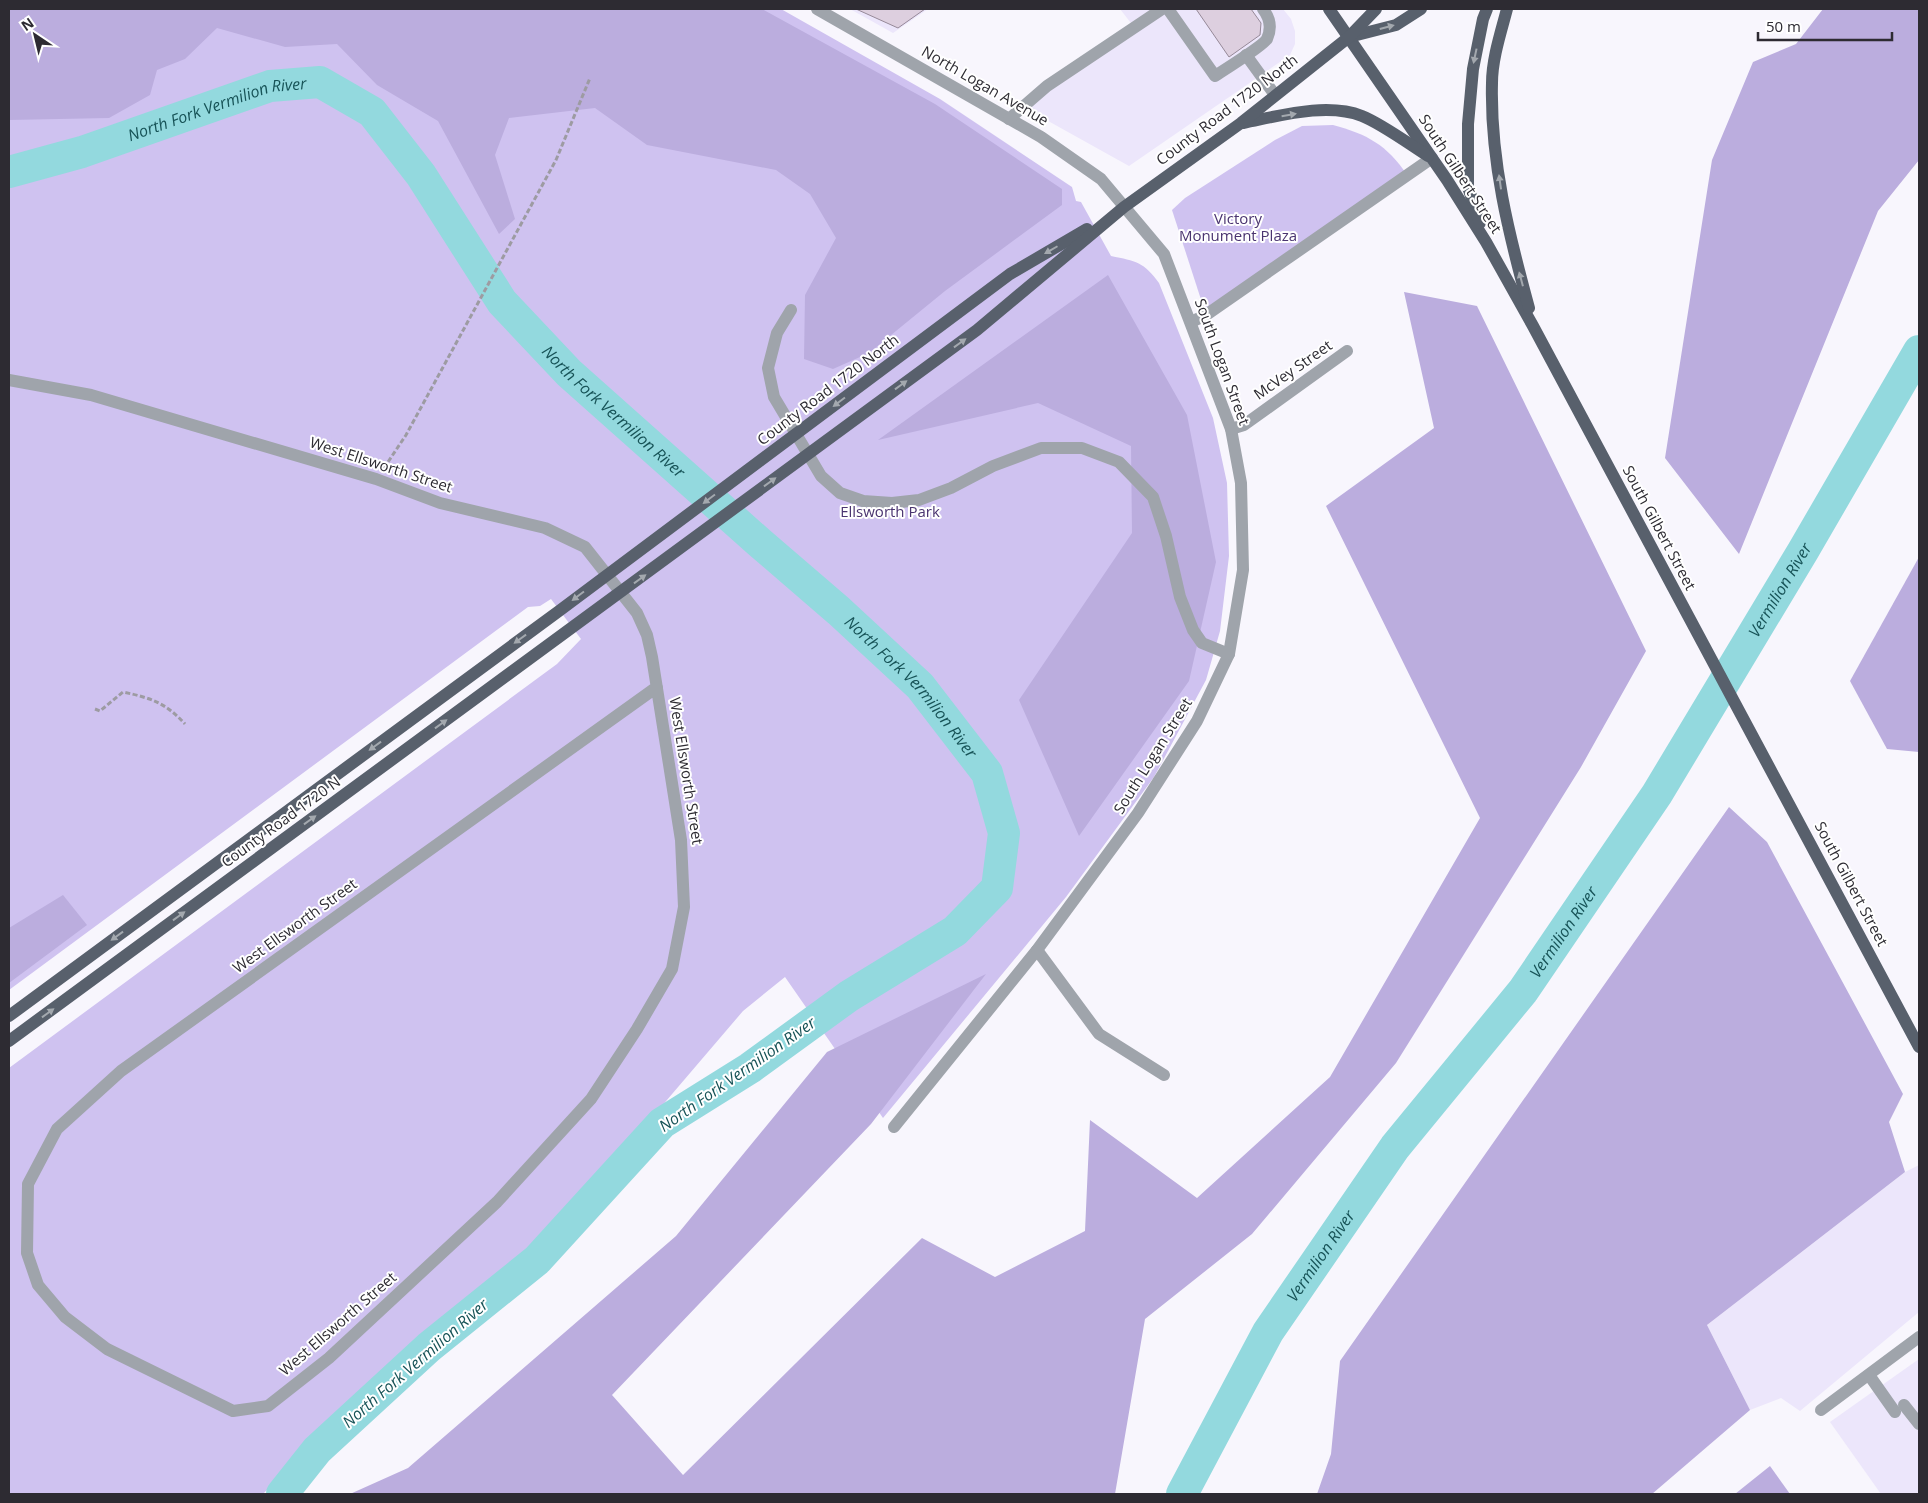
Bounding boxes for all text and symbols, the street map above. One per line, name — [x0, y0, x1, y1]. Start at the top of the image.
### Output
north arrow — [10, 10, 60, 60]
scale bar — [1758, 10, 1892, 42]
text: N — [17, 13, 37, 35]
text: 50 m — [1766, 16, 1801, 36]
one-way arrow — [1379, 23, 1394, 31]
street label: North Logan Avenue — [918, 41, 1053, 130]
one-way arrow — [1471, 48, 1479, 64]
street label: County Road 1720 North — [1151, 49, 1301, 169]
water label: North Fork Vermilion River — [125, 72, 308, 146]
one-way arrow — [1281, 110, 1297, 118]
street label: South Gilbert Street — [1415, 110, 1507, 237]
one-way arrow — [1496, 173, 1504, 189]
park label: Victory Monument Plaza — [1179, 208, 1297, 245]
one-way arrow — [1044, 246, 1059, 254]
one-way arrow — [1517, 272, 1525, 287]
street label: South Logan Street — [1191, 296, 1255, 428]
street label: County Road 1720 North — [752, 329, 902, 449]
street label: McVey Street — [1249, 335, 1336, 404]
one-way arrow — [953, 337, 966, 348]
water label: North Fork Vermilion River — [537, 340, 690, 483]
one-way arrow — [894, 380, 907, 391]
one-way arrow — [832, 397, 846, 407]
street label: West Ellsworth Street — [307, 432, 455, 497]
street label: South Gilbert Street — [1619, 462, 1701, 593]
one-way arrow — [763, 477, 777, 487]
one-way arrow — [702, 494, 716, 504]
park label: Ellsworth Park — [840, 501, 940, 521]
water label: Vermilion River — [1743, 538, 1817, 641]
one-way arrow — [633, 573, 646, 584]
one-way arrow — [572, 591, 585, 602]
water label: North Fork Vermilion River — [840, 611, 983, 763]
one-way arrow — [514, 634, 527, 645]
street label: South Logan Street — [1108, 694, 1196, 817]
street label: West Ellsworth Street — [665, 696, 709, 846]
one-way arrow — [434, 719, 447, 730]
one-way arrow — [368, 741, 382, 751]
street label: County Road 1720 N — [217, 771, 344, 871]
one-way arrow — [303, 815, 316, 826]
street label: South Gilbert Street — [1811, 818, 1893, 949]
street label: West Ellsworth Street — [228, 873, 360, 977]
water label: Vermilion River — [1524, 881, 1603, 982]
one-way arrow — [172, 911, 185, 922]
one-way arrow — [110, 931, 124, 941]
one-way arrow — [41, 1007, 54, 1018]
water label: North Fork Vermilion River — [654, 1011, 820, 1137]
water label: Vermilion River — [1281, 1205, 1360, 1306]
street label: West Ellsworth Street — [275, 1267, 400, 1380]
water label: North Fork Vermilion River — [337, 1293, 493, 1432]

